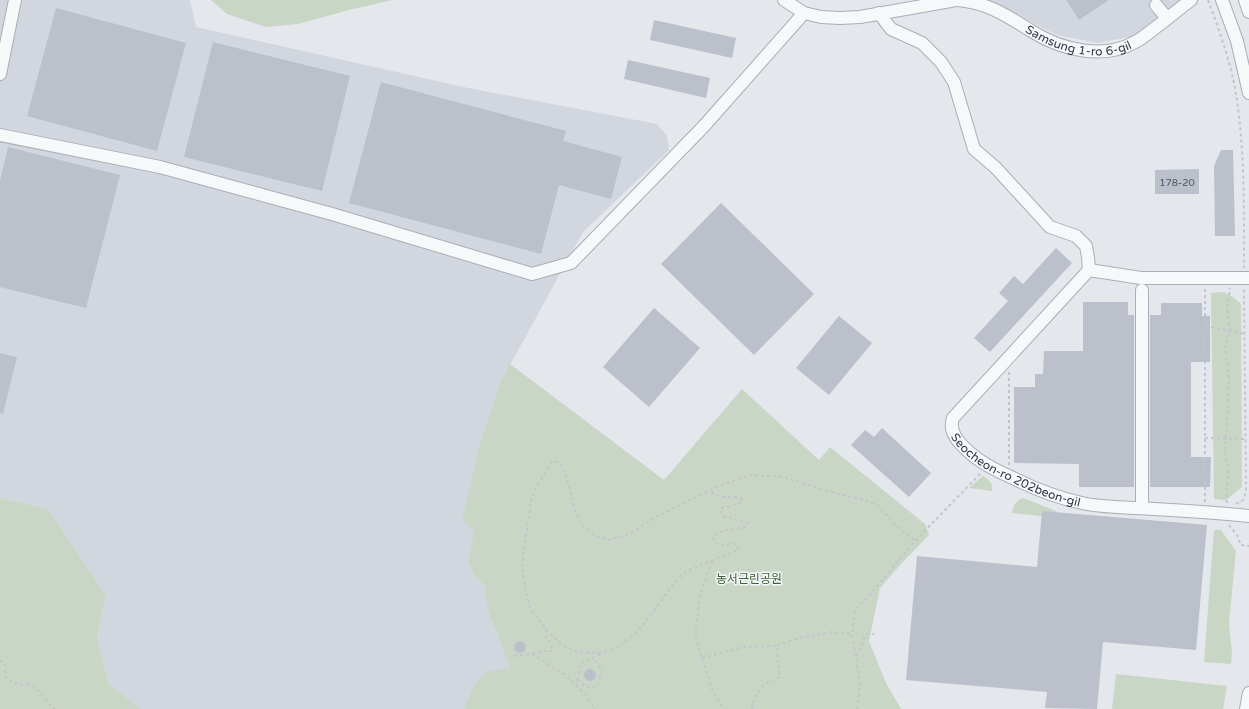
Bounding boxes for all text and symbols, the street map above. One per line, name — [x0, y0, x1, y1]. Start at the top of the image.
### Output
street label: Samsung 1-ro 6-gil — [1023, 22, 1134, 59]
house number: 178-20 — [1159, 177, 1195, 189]
street label: Seocheon-ro 202beon-gil — [948, 431, 1082, 509]
park label: 농서근린공원 — [716, 572, 782, 586]

